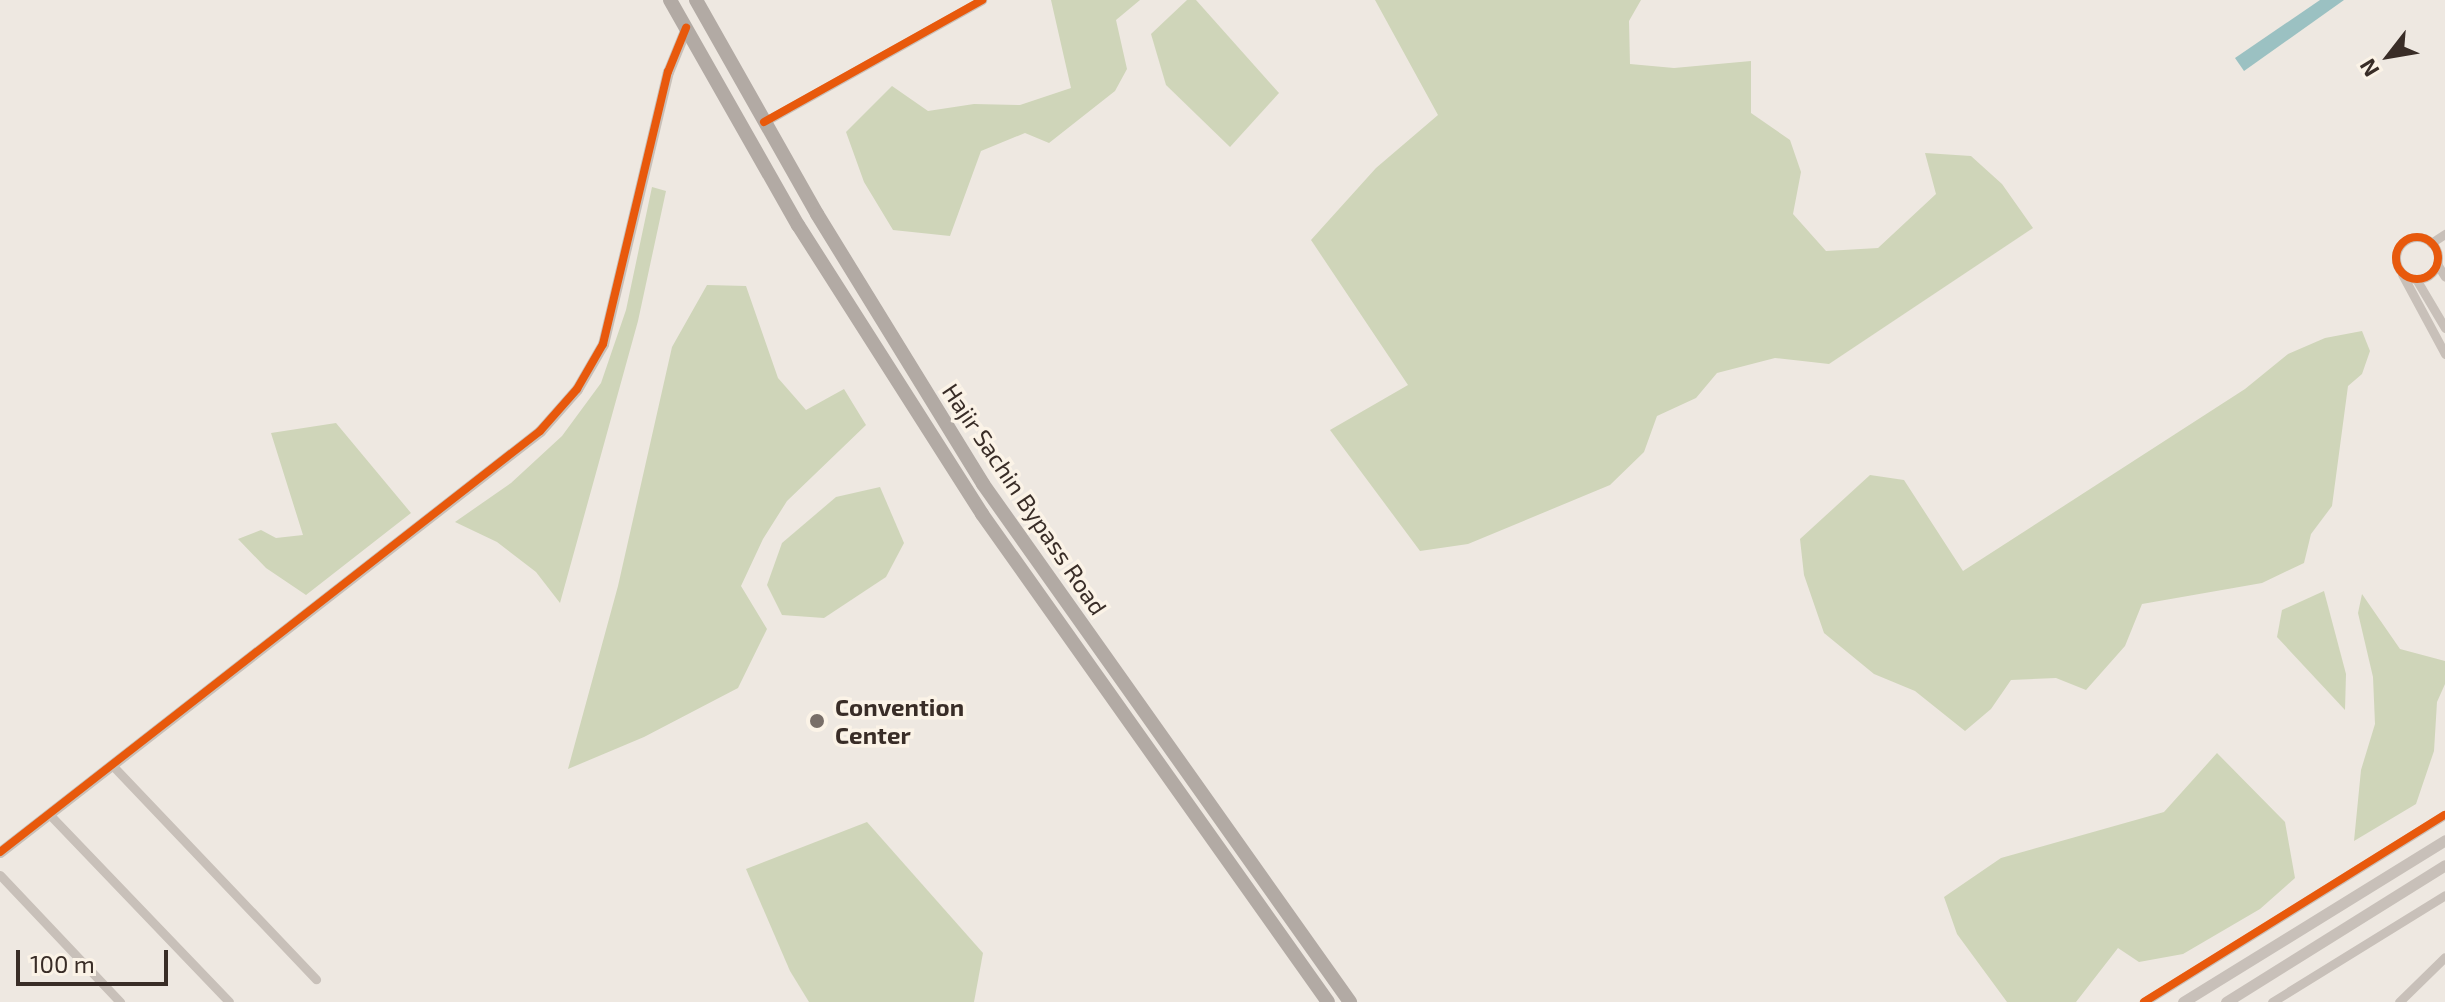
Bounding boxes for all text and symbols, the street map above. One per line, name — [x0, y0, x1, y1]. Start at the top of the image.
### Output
north arrow — [2349, 16, 2429, 96]
text: N — [2353, 55, 2384, 82]
street label: Hajir Sachin Bypass Road — [937, 378, 1113, 620]
place label: Convention Center — [835, 693, 964, 749]
marker: Convention Center — [806, 710, 828, 732]
scale bar — [20, 934, 172, 984]
text: 100 m — [30, 949, 95, 978]

